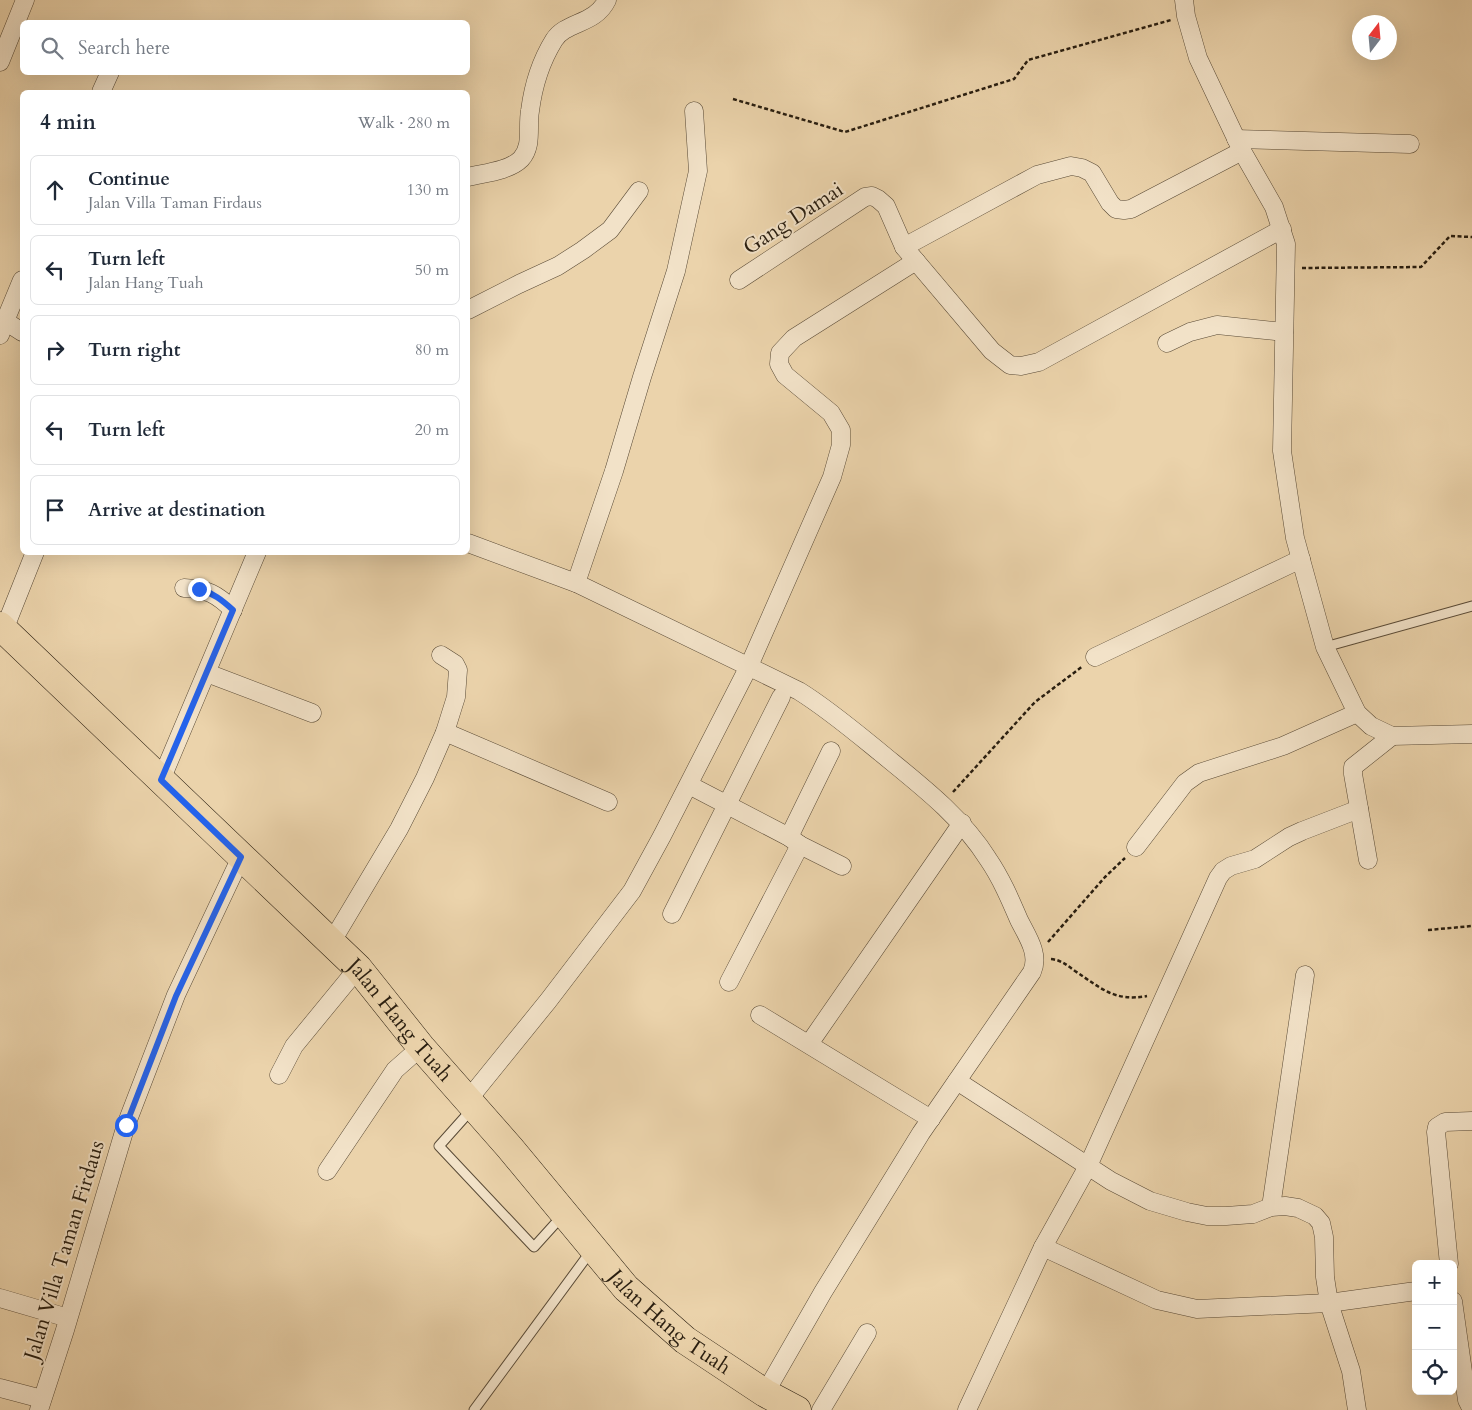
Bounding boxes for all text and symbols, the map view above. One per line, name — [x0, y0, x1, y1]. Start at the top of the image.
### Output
north arrow — [1352, 15, 1397, 60]
search box — [20, 20, 470, 75]
icon: search — [38, 34, 66, 62]
text: Search here — [78, 35, 170, 61]
text: 4 min — [40, 108, 96, 137]
text: Walk · 280 m — [358, 112, 450, 134]
text: Continue — [88, 166, 170, 192]
street label: Gang Damai — [738, 175, 849, 262]
icon: ahead — [41, 176, 69, 204]
text: 130 m — [407, 179, 449, 201]
text: Jalan Villa Taman Firdaus — [88, 192, 262, 214]
text: Turn left — [88, 246, 165, 272]
icon: left — [41, 256, 69, 284]
text: 50 m — [415, 259, 449, 281]
text: Jalan Hang Tuah — [88, 272, 204, 294]
icon: right — [41, 336, 69, 364]
text: Turn right — [88, 337, 180, 363]
text: 80 m — [415, 339, 449, 361]
icon: left — [41, 416, 69, 444]
text: Turn left — [88, 417, 165, 443]
text: 20 m — [415, 419, 449, 441]
icon: arrive — [41, 496, 69, 524]
text: Arrive at destination — [88, 497, 265, 523]
route end — [188, 578, 211, 601]
street label: Jalan Hang Tuah — [339, 950, 459, 1089]
route start — [115, 1114, 138, 1137]
street label: Jalan Villa Taman Firdaus — [16, 1137, 112, 1366]
map controls — [1412, 1260, 1457, 1395]
button: + — [1412, 1260, 1457, 1305]
street label: Jalan Hang Tuah — [599, 1261, 737, 1382]
button: − — [1412, 1305, 1457, 1350]
button: locate — [1412, 1350, 1457, 1395]

